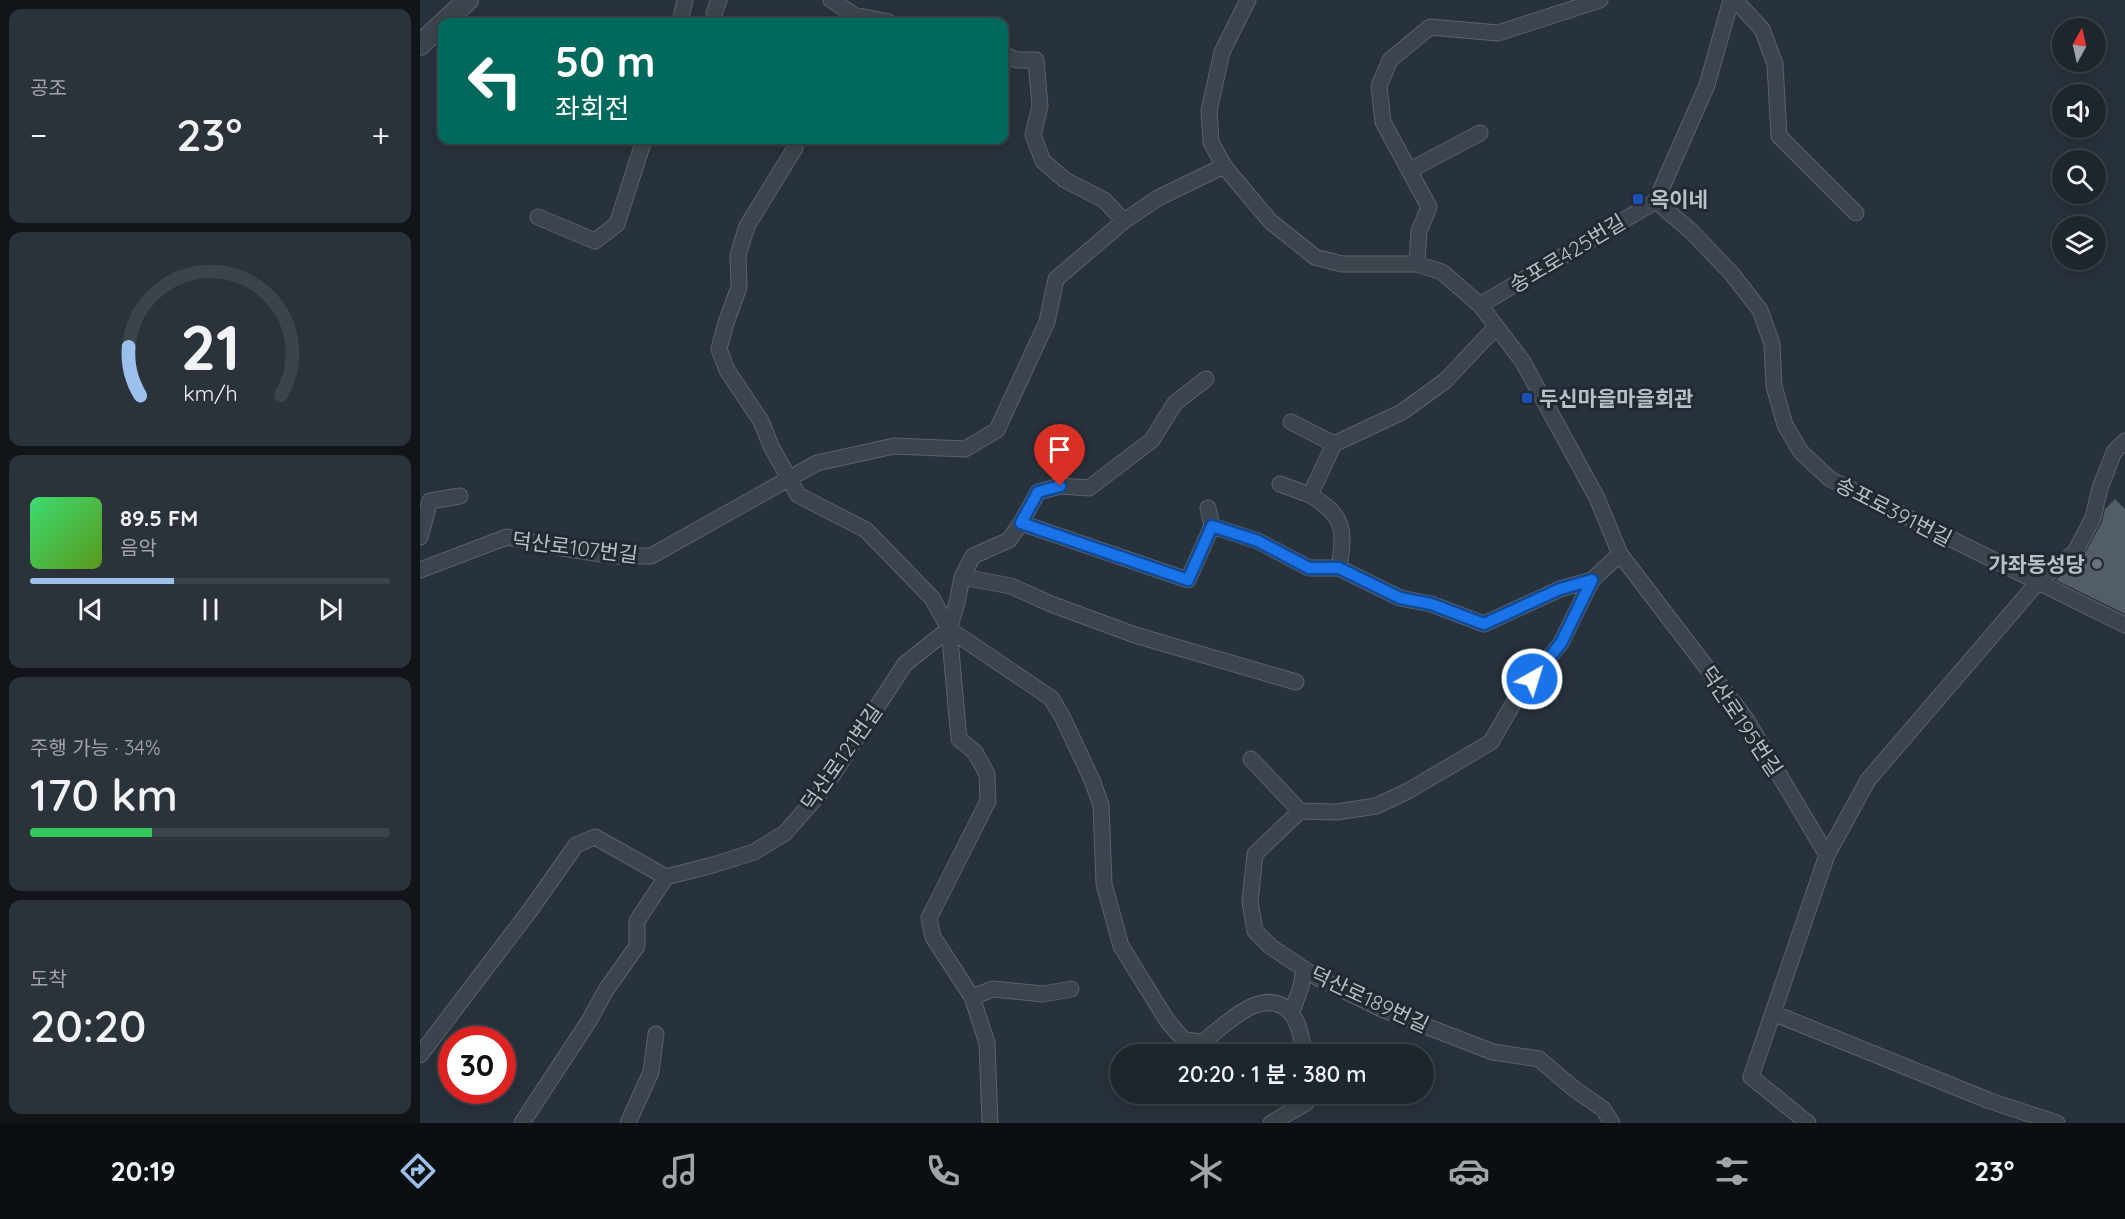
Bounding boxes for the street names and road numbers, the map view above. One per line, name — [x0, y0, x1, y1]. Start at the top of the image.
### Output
street label: 송포로425번길 — [1504, 208, 1630, 298]
street label: 송포로391번길 — [1831, 471, 1957, 551]
street label: 덕산로107번길 — [511, 526, 639, 568]
street label: 덕산로195번길 — [1696, 661, 1788, 781]
street label: 덕산로121번길 — [795, 699, 887, 815]
street label: 덕산로189번길 — [1307, 960, 1433, 1038]

